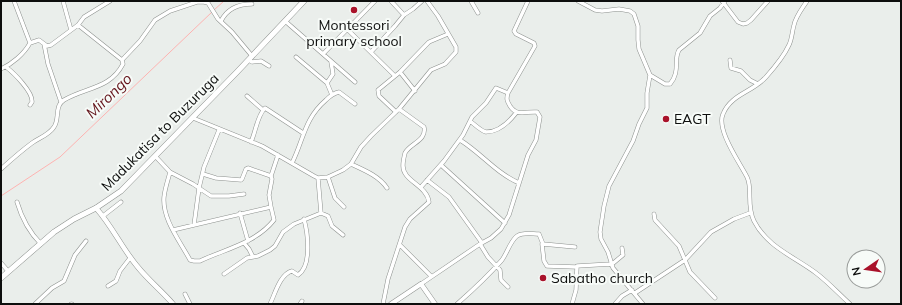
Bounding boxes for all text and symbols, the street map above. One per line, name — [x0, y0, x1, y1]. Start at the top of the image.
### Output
marker: Montessori primary school — [349, 5, 359, 15]
place label: Montessori primary school — [306, 16, 402, 50]
water label: Mirongo — [82, 69, 136, 122]
street label: Madukatisa to Buzuruga — [97, 69, 223, 195]
place label: EAGT — [674, 110, 711, 128]
marker: EAGT — [661, 114, 671, 124]
north arrow — [846, 249, 886, 289]
text: N — [849, 266, 864, 277]
place label: Sabatho church — [551, 269, 653, 287]
marker: Sabatho church — [538, 273, 548, 283]

